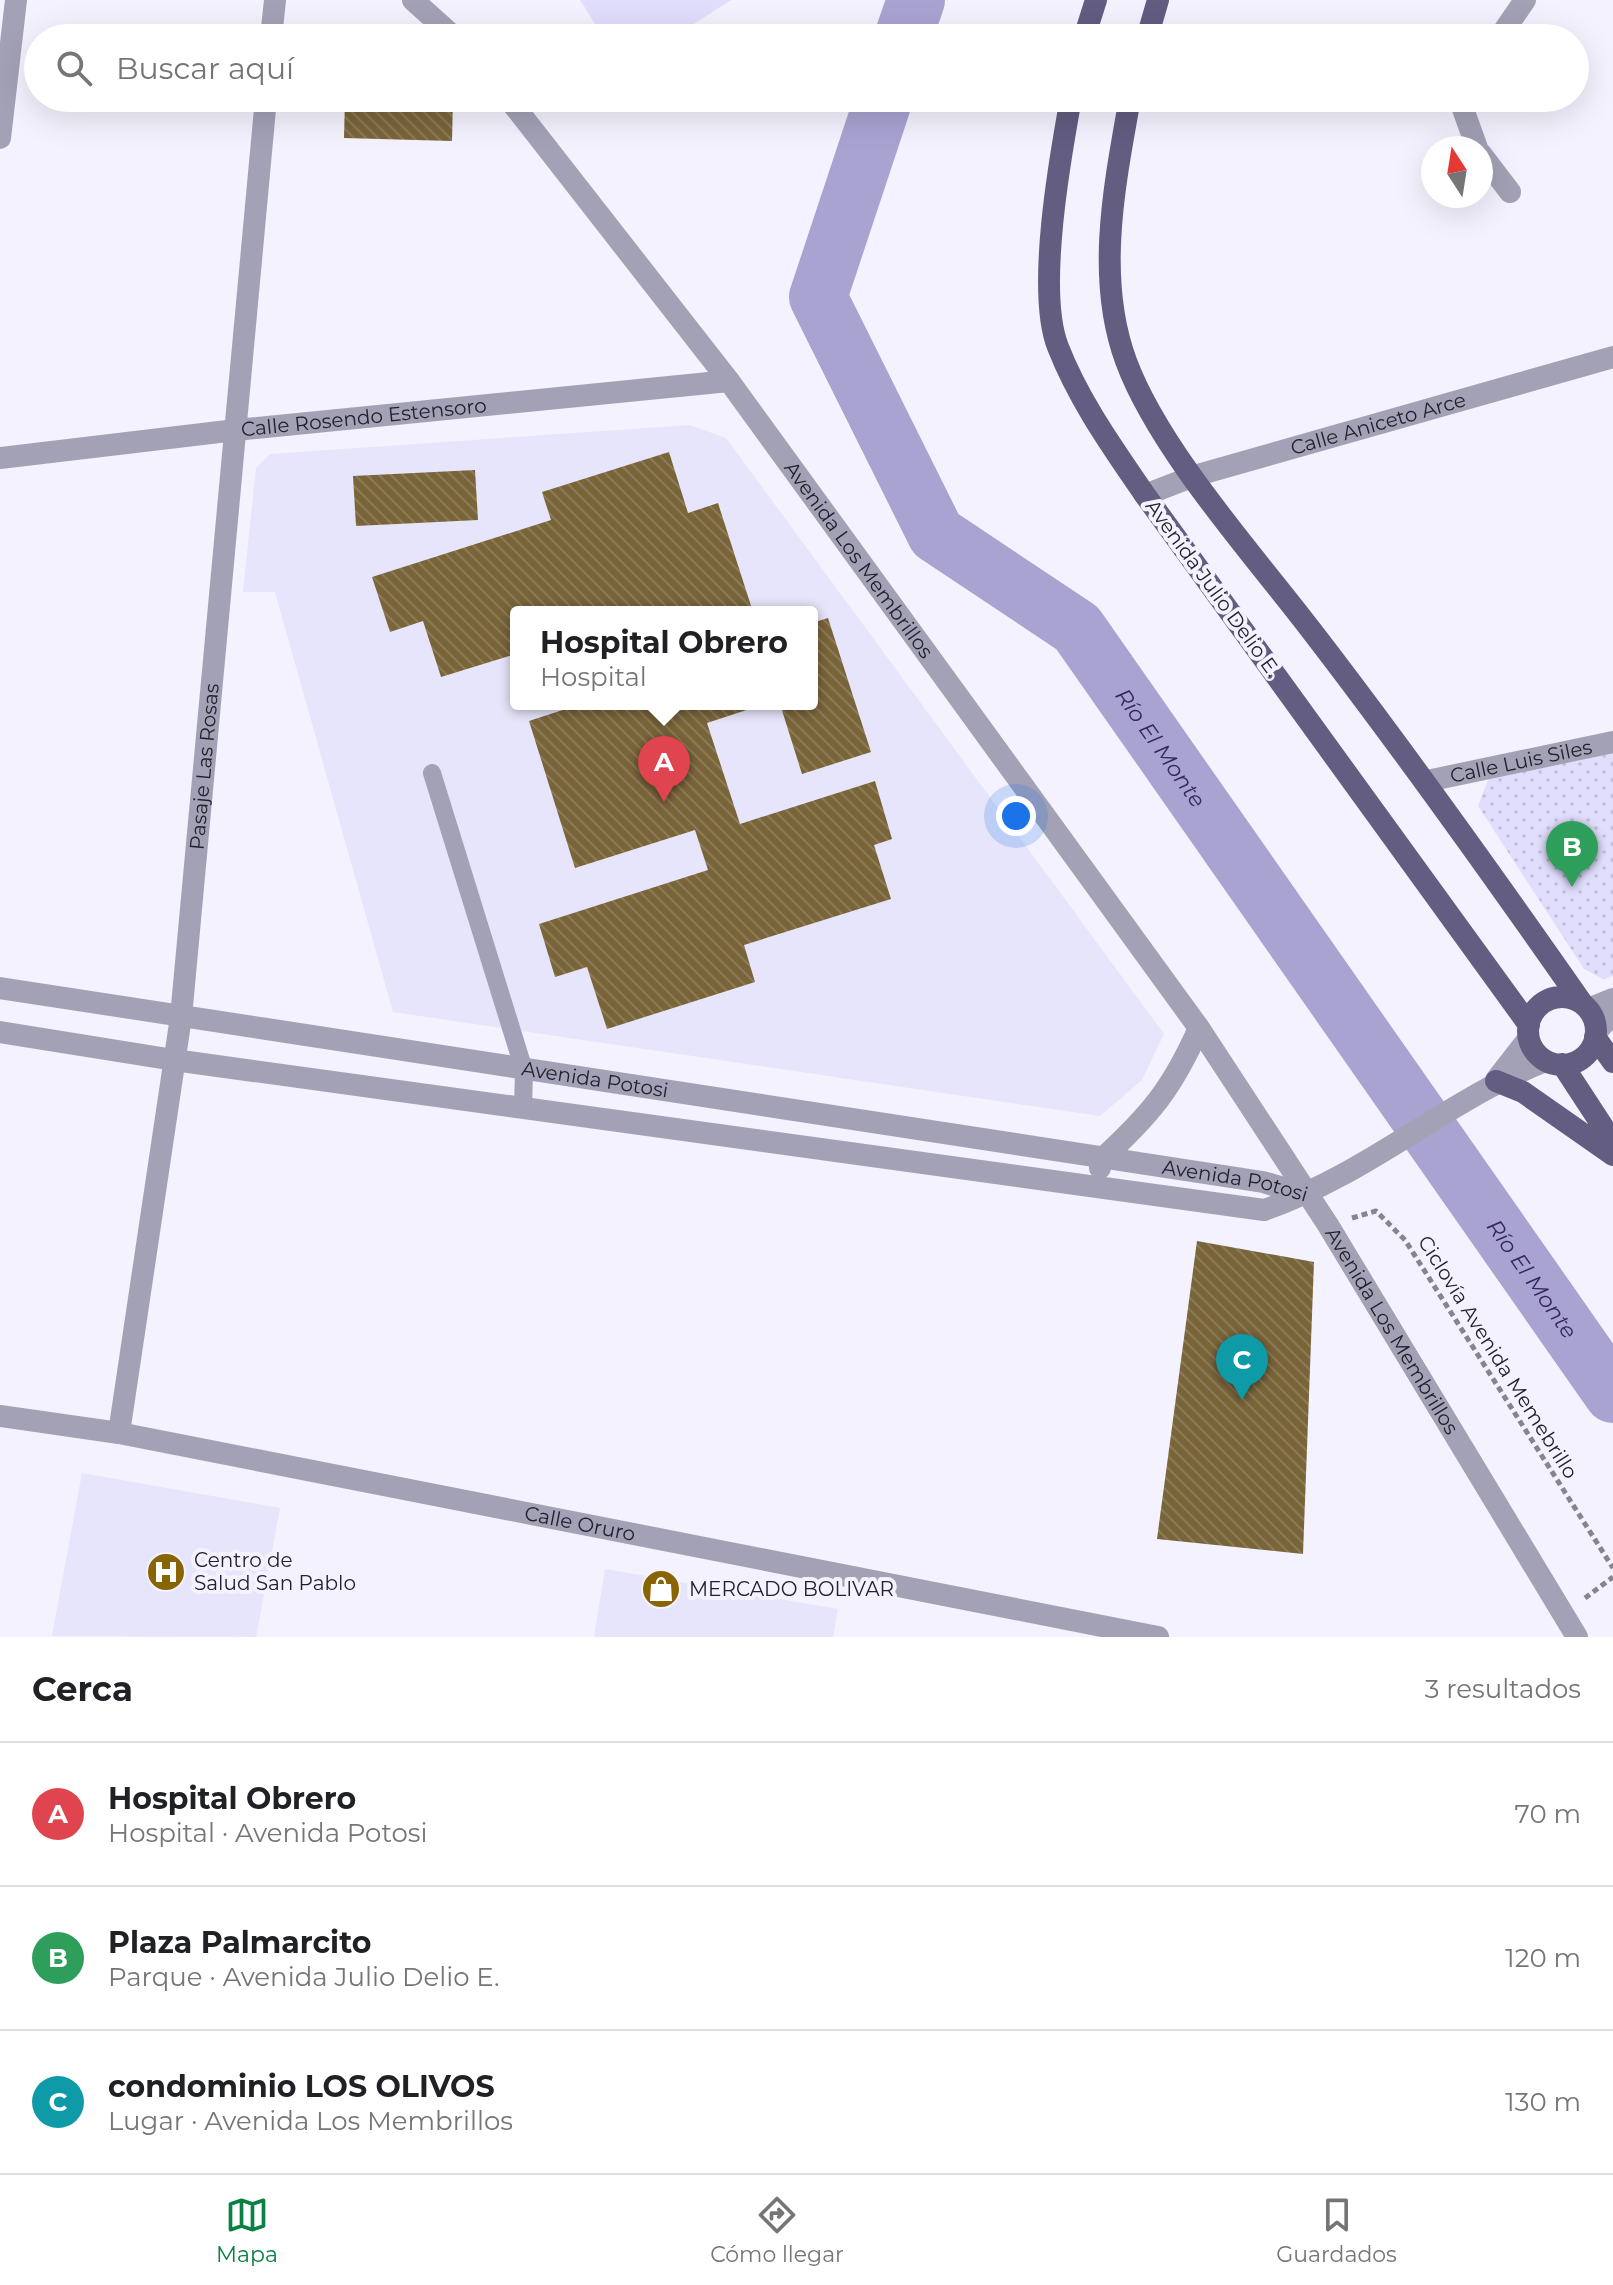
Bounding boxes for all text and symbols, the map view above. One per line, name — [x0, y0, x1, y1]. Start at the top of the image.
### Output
search box — [24, 24, 1589, 112]
icon: search — [52, 46, 96, 90]
text: Buscar aquí — [116, 50, 294, 87]
north arrow — [1421, 136, 1493, 208]
street label: Calle Aniceto Arce — [1288, 387, 1469, 460]
street label: Calle Rosendo Estensoro — [240, 393, 488, 441]
street label: Avenida Los Membrillos — [779, 457, 939, 663]
street label: Avenida Julio Delio E. — [1141, 495, 1285, 681]
popup — [510, 606, 818, 710]
text: Hospital Obrero — [540, 624, 788, 661]
text: Hospital — [540, 661, 647, 693]
street label: Pasaje Las Rosas — [185, 682, 224, 851]
water label: Río El Monte — [1109, 683, 1211, 813]
street label: Calle Luis Siles — [1448, 735, 1594, 788]
pin: A — [638, 736, 690, 802]
your location — [996, 796, 1036, 836]
pin: B — [1546, 821, 1598, 887]
street label: Avenida Potosi — [520, 1056, 670, 1103]
street label: Avenida Potosi — [1160, 1155, 1311, 1207]
water label: Río El Monte — [1481, 1214, 1583, 1344]
street label: Avenida Los Membrillos — [1320, 1223, 1464, 1439]
street label: Ciclovía Avenida Memebrillo — [1413, 1231, 1583, 1483]
pin: C — [1216, 1334, 1268, 1400]
street label: Calle Oruro — [522, 1501, 638, 1546]
place label: Centro de Salud San Pablo — [194, 1548, 356, 1595]
hospital icon: Centro de Salud San Pablo — [145, 1551, 187, 1593]
shop icon: MERCADO BOLIVAR — [640, 1568, 682, 1610]
place label: MERCADO BOLIVAR — [689, 1577, 894, 1601]
text: Cerca — [32, 1668, 133, 1710]
text: 3 resultados — [1425, 1673, 1581, 1705]
text: Hospital Obrero — [108, 1780, 356, 1817]
text: A — [48, 1798, 68, 1830]
text: 70 m — [1515, 1798, 1581, 1830]
text: Hospital · Avenida Potosi — [108, 1817, 427, 1849]
text: Plaza Palmarcito — [108, 1924, 371, 1961]
text: B — [48, 1942, 68, 1974]
text: 120 m — [1505, 1942, 1581, 1974]
text: Parque · Avenida Julio Delio E. — [108, 1961, 499, 1993]
text: condominio LOS OLIVOS — [108, 2068, 495, 2105]
text: C — [49, 2086, 67, 2118]
text: 130 m — [1505, 2086, 1581, 2118]
text: Lugar · Avenida Los Membrillos — [108, 2105, 513, 2137]
tab: Mapa — [216, 2193, 278, 2268]
tab: Cómo llegar — [710, 2193, 844, 2268]
tab: Guardados — [1276, 2193, 1397, 2268]

